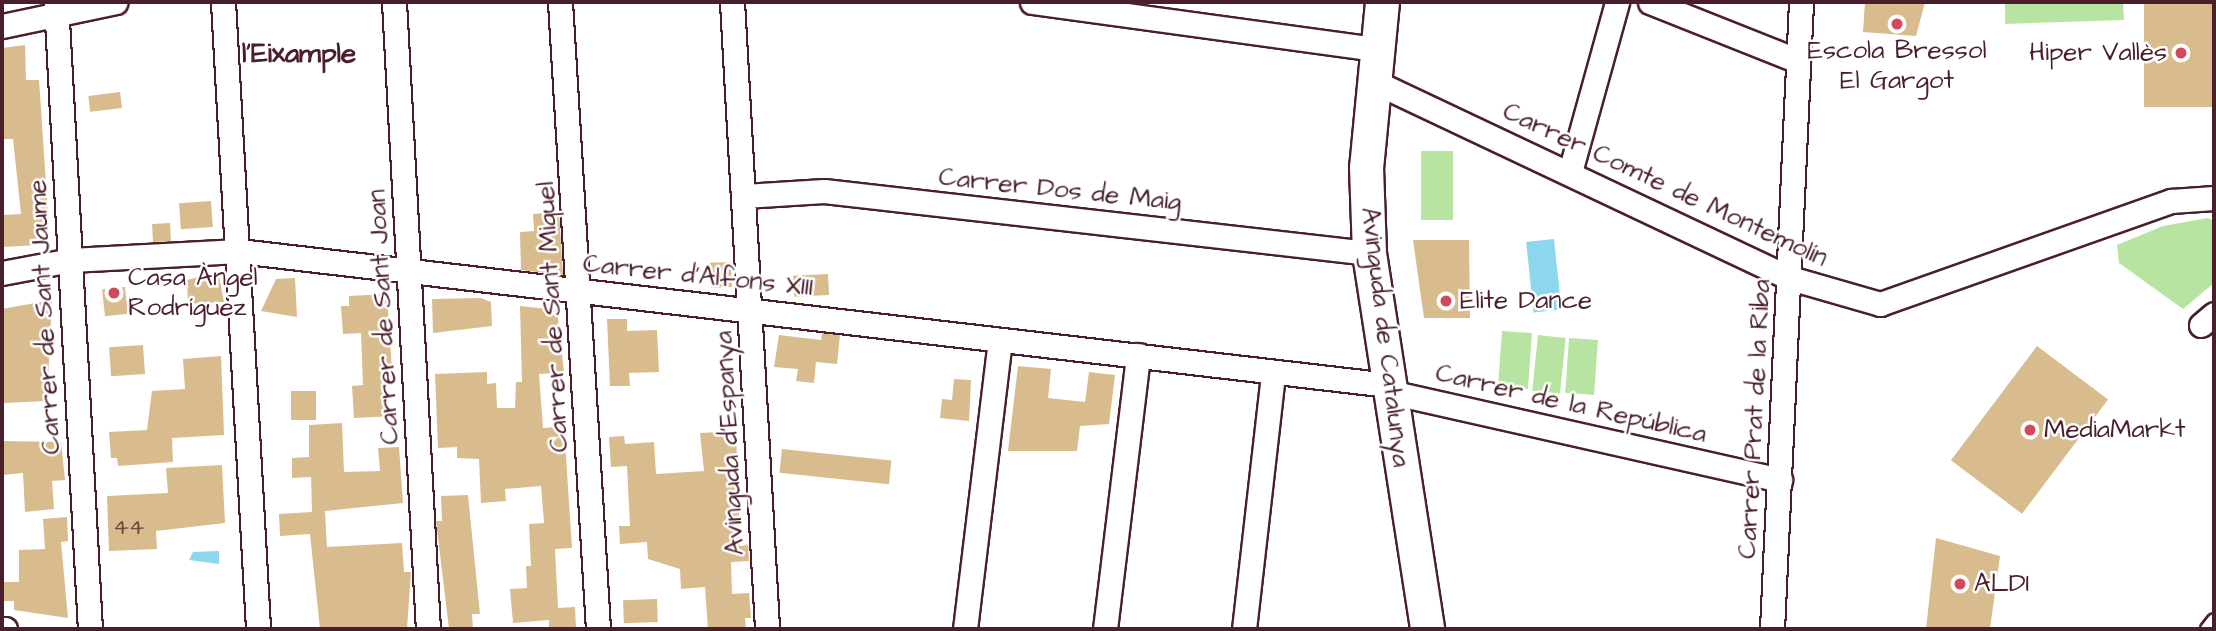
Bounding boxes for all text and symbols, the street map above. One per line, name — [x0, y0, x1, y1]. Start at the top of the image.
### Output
marker: Escola Bressol El Gargot — [1889, 16, 1905, 32]
place label: Escola Bressol El Gargot — [1808, 35, 1986, 96]
district label: l'Eixample — [242, 37, 356, 71]
place label: Hiper Vallès — [2029, 37, 2167, 69]
marker: Hiper Vallès — [2173, 45, 2189, 61]
street label: Carrer Comte de Montemolín — [1498, 96, 1832, 274]
street label: Carrer Dos de Maig — [937, 162, 1183, 218]
street label: Carrer de Sant Jaume — [22, 179, 68, 455]
street label: Carrer de Sant Miquel — [530, 181, 576, 453]
street label: Carrer de Sant Joan — [362, 189, 406, 445]
street label: Avinguda de Catalunya — [1354, 205, 1416, 469]
street label: Carrer d'Alfons XIII — [581, 248, 815, 304]
place label: Casa Àngel Rodríguez — [128, 262, 258, 324]
street label: Carrer Prat de la Riba — [1732, 278, 1778, 560]
marker: Casa Àngel Rodríguez — [106, 285, 122, 301]
place label: Elite Dance — [1460, 285, 1592, 317]
marker: Elite Dance — [1438, 293, 1454, 309]
street label: Avinguda d'Espanya — [709, 330, 751, 556]
street label: Carrer de la República — [1432, 358, 1710, 450]
place label: MediaMarkt — [2044, 414, 2186, 446]
marker: MediaMarkt — [2022, 422, 2038, 438]
house number: 44 — [113, 513, 145, 541]
place label: ALDI — [1974, 568, 2029, 600]
marker: ALDI — [1952, 576, 1968, 592]

